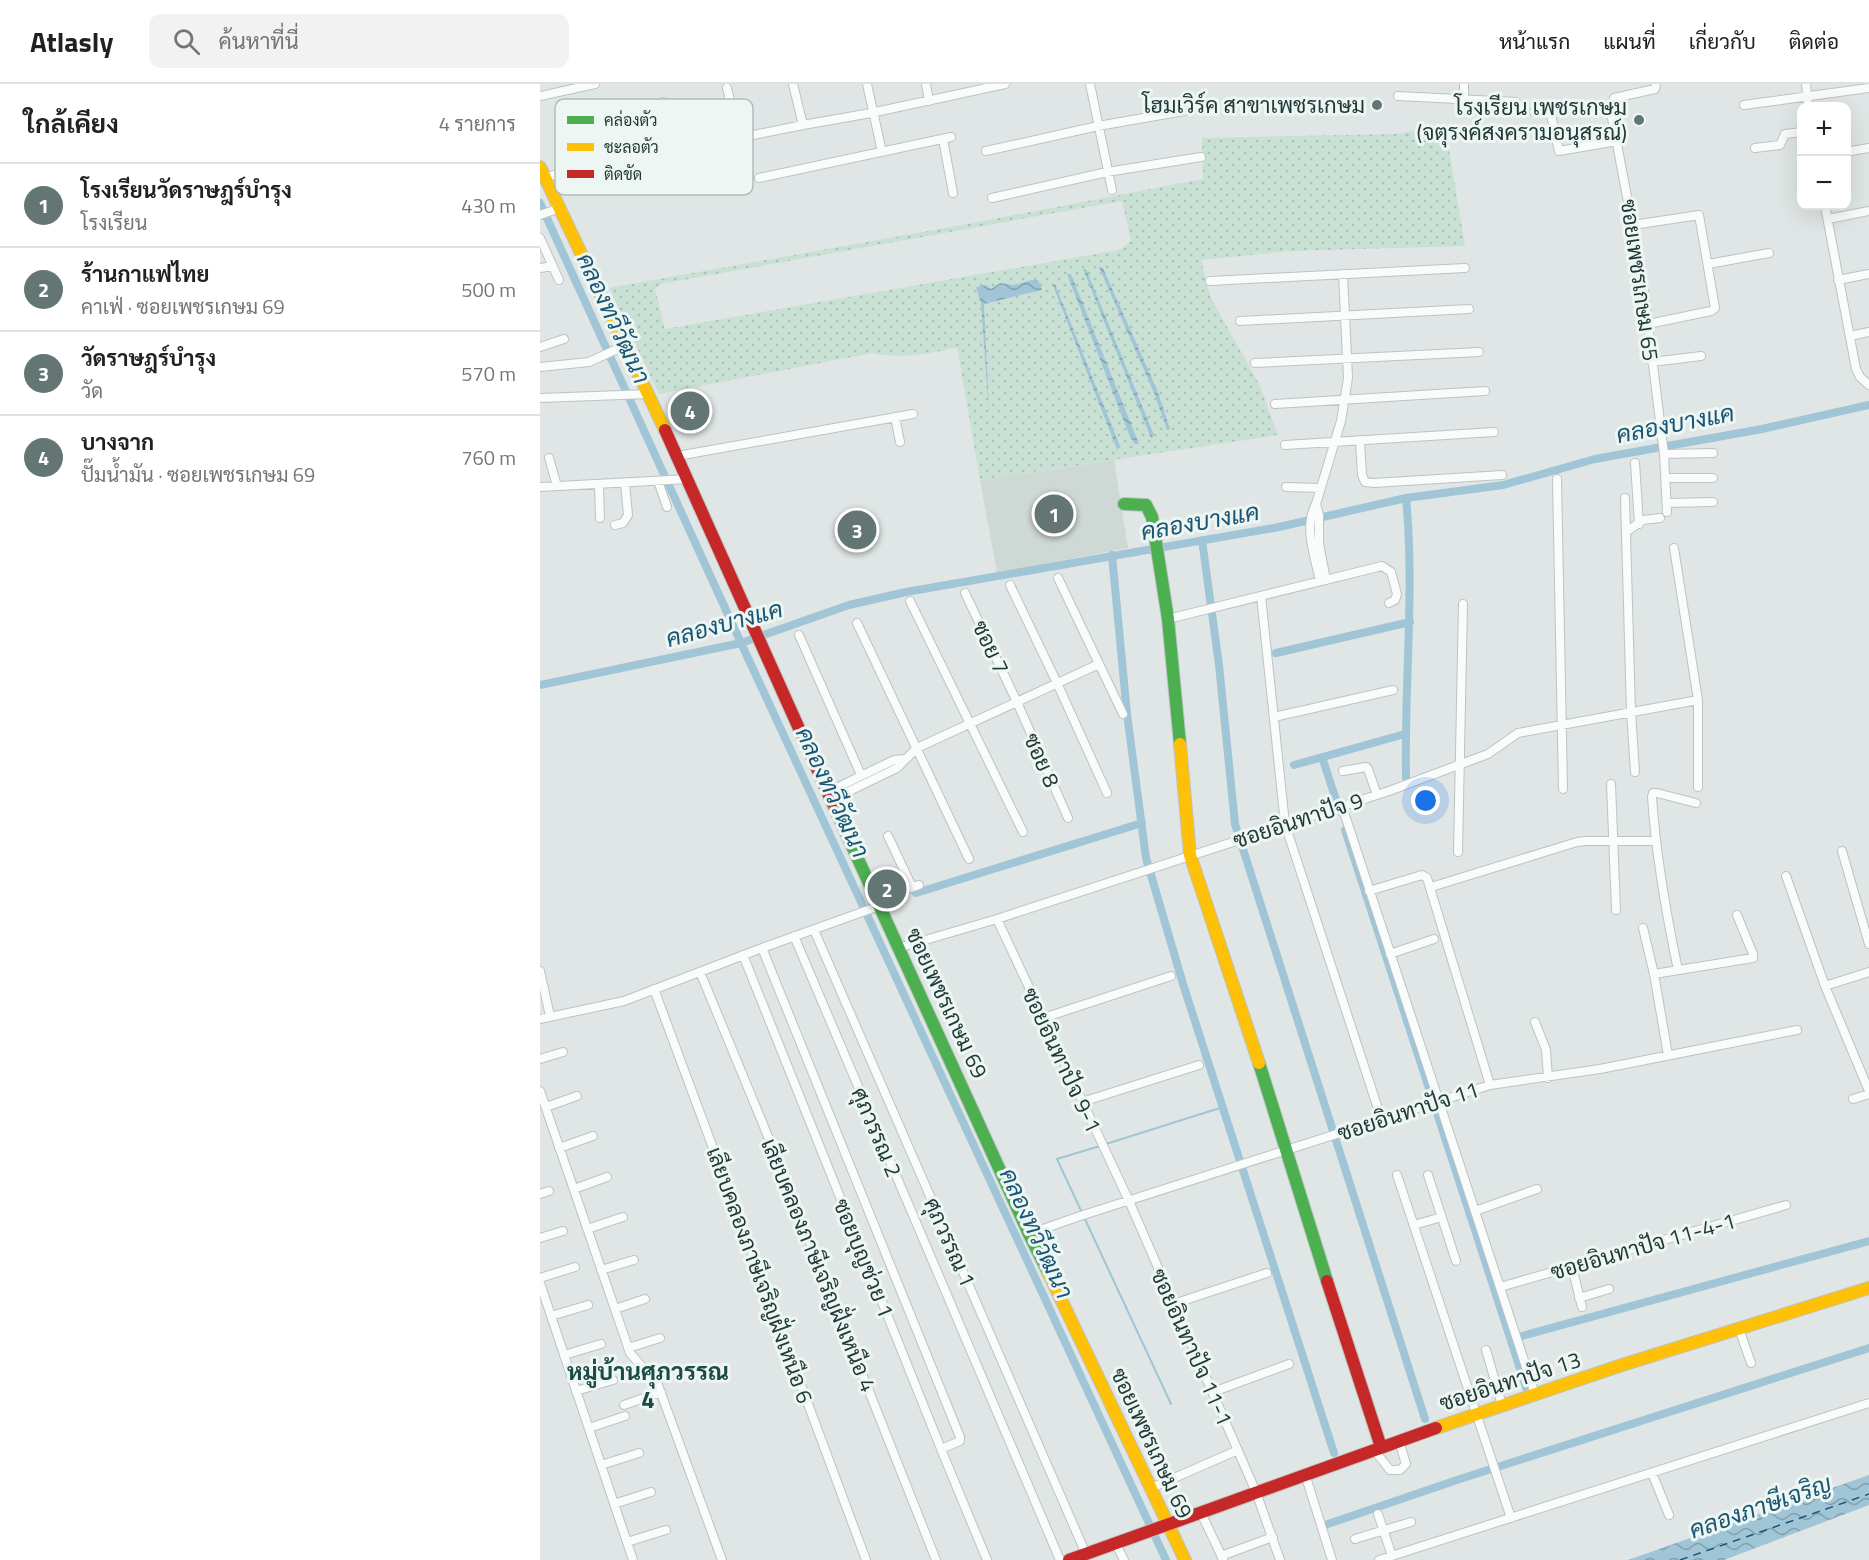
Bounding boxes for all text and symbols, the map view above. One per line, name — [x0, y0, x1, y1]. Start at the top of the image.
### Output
search box — [149, 14, 569, 68]
text: Atlasly — [30, 20, 113, 63]
text: ค้นหาที่นี่ — [218, 24, 299, 58]
icon: search — [170, 25, 203, 58]
text: หน้าแรก — [1499, 25, 1570, 57]
text: แผนที่ — [1603, 25, 1656, 57]
text: เกี่ยวกับ — [1689, 25, 1756, 57]
text: ติดต่อ — [1789, 25, 1839, 57]
place label: โฮมเวิร์ค สาขาเพชรเกษม — [1141, 88, 1365, 122]
place label: โรงเรียน เพชรเกษม (จตุรงค์สงครามอนุสรณ์) — [1416, 90, 1627, 149]
marker: โฮมเวิร์ค สาขาเพชรเกษม — [1370, 98, 1384, 112]
legend — [555, 99, 753, 195]
map controls — [1797, 102, 1851, 210]
button: + — [1797, 102, 1851, 156]
text: ใกล้เคียง — [24, 104, 119, 143]
text: 4 รายการ — [439, 108, 516, 139]
text: คล่องตัว — [604, 108, 658, 132]
marker: โรงเรียน เพชรเกษม (จตุรงค์สงครามอนุสรณ์) — [1632, 113, 1646, 127]
text: ชะลอตัว — [604, 135, 659, 159]
button: − — [1797, 156, 1851, 210]
text: ติดขัด — [604, 162, 642, 186]
text: โรงเรียนวัดราษฎร์บำรุง — [81, 173, 292, 207]
text: 1 — [38, 190, 49, 221]
text: 430 m — [461, 190, 516, 221]
street label: ซอยเพชรเกษม 65 — [1612, 197, 1668, 363]
text: โรงเรียน — [81, 207, 147, 238]
water label: คลองทวีวัฒนา — [568, 247, 660, 389]
text: ร้านกาแฟไทย — [81, 257, 209, 291]
text: 2 — [38, 274, 49, 305]
text: 500 m — [461, 274, 516, 305]
text: คาเฟ่ · ซอยเพชรเกษม 69 — [81, 291, 285, 322]
text: วัดราษฎร์บำรุง — [81, 341, 216, 375]
text: 3 — [38, 358, 49, 389]
text: 570 m — [461, 358, 516, 389]
text: วัด — [81, 375, 103, 406]
pin: 4 — [670, 388, 710, 434]
water label: คลองบางแค — [1613, 394, 1737, 452]
text: บางจาก — [81, 425, 154, 459]
text: 4 — [38, 442, 49, 473]
text: 760 m — [461, 442, 516, 473]
text: ปั๊มน้ำมัน · ซอยเพชรเกษม 69 — [81, 459, 315, 490]
pin: 1 — [1034, 492, 1074, 536]
water label: คลองบางแค — [1138, 493, 1262, 549]
pin: 3 — [838, 508, 876, 552]
water label: คลองบางแค — [661, 590, 787, 656]
street label: ซอย 7 — [964, 614, 1018, 680]
water label: คลองทวีวัฒนา — [787, 721, 879, 863]
street label: ซอย 8 — [1015, 727, 1069, 793]
street label: ซอยอินทาปัจ 9 — [1229, 783, 1367, 857]
your location — [1411, 786, 1440, 815]
pin: 2 — [868, 866, 906, 912]
street label: ซอยเพชรเกษม 69 — [897, 922, 997, 1084]
street label: ซอยอินทาปัจ 9-1 — [1013, 982, 1111, 1138]
street label: ซอยอินทาปัจ 11 — [1333, 1072, 1483, 1150]
street label: ศุภวรรณ 2 — [843, 1082, 911, 1182]
street label: เลียบคลองภาษีเจริญฝั่งเหนือ 4 — [752, 1133, 887, 1397]
street label: เลียบคลองภาษีเจริญฝั่งเหนือ 6 — [698, 1141, 824, 1408]
water label: คลองทวีวัฒนา — [991, 1162, 1083, 1304]
street label: ศุภวรรณ 1 — [915, 1192, 985, 1292]
street label: ซอยบุญช่วย 1 — [825, 1193, 903, 1323]
street label: ซอยอินทาปัจ 11-4-1 — [1546, 1203, 1740, 1289]
street label: ซอยอินทาปัจ 11-1 — [1142, 1263, 1242, 1431]
street label: ซอยอินทาปัจ 13 — [1435, 1342, 1585, 1420]
district label: หมู่บ้านศุภวรรณ 4 — [567, 1353, 729, 1417]
street label: ซอยเพชรเกษม 69 — [1102, 1362, 1202, 1524]
water label: คลองภาษีเจริญ — [1684, 1465, 1836, 1547]

